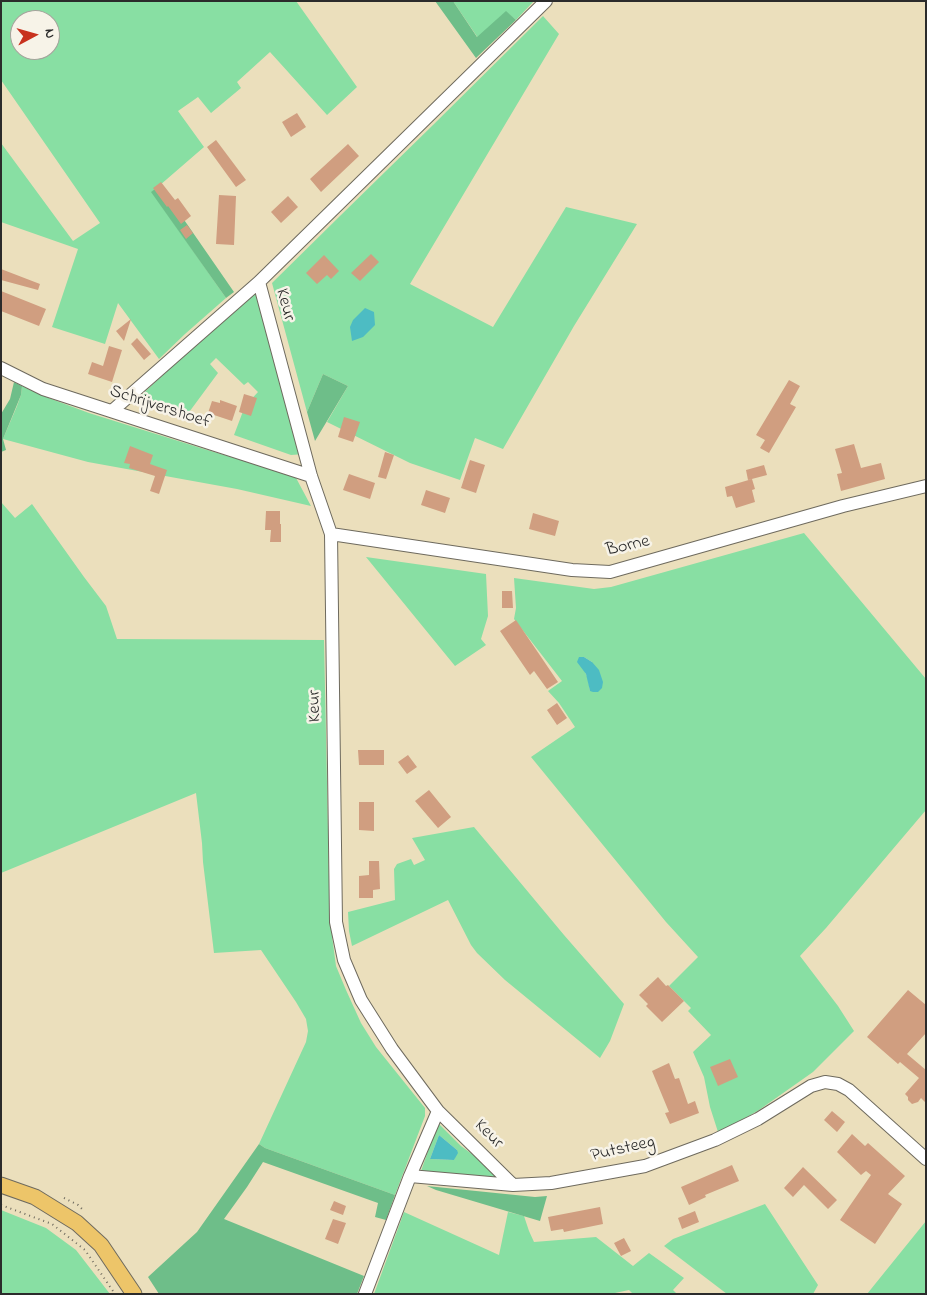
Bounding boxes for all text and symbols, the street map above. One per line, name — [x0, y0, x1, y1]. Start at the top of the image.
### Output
north arrow — [10, 10, 60, 60]
text: N — [38, 28, 60, 39]
street label: Keur — [269, 286, 299, 324]
street label: Schrijvershoef — [107, 381, 213, 435]
street label: Borne — [604, 532, 652, 562]
street label: Keur — [305, 690, 327, 722]
street label: Keur — [469, 1116, 507, 1154]
street label: Putsteeg — [589, 1132, 657, 1168]

